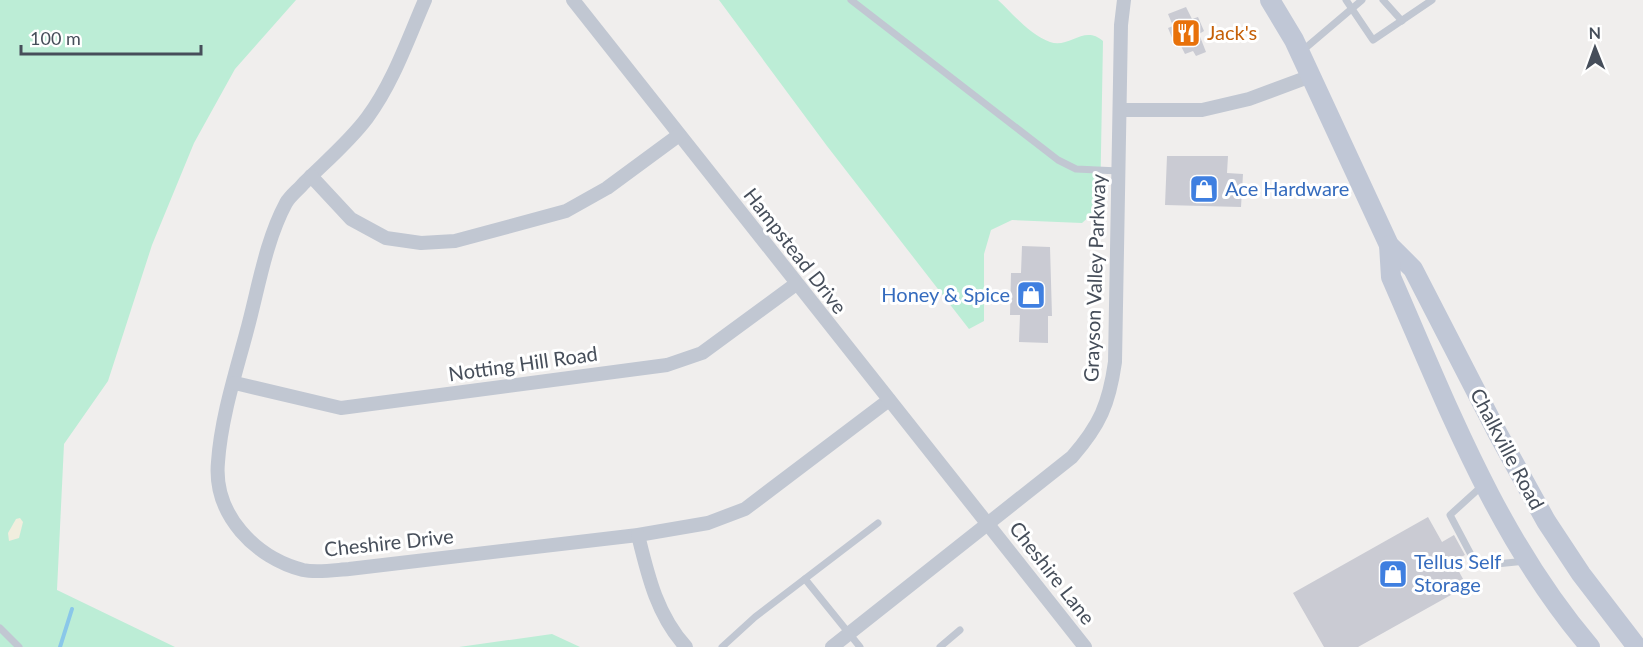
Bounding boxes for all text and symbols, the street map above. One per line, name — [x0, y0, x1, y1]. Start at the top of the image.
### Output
restaurant icon: Jack's — [1170, 17, 1202, 49]
scale bar — [21, 18, 201, 56]
north arrow — [1565, 18, 1625, 78]
place label: Jack's — [1207, 20, 1257, 44]
text: N — [1588, 23, 1601, 42]
text: 100 m — [30, 27, 81, 49]
street label: Grayson Valley Parkway — [1078, 173, 1110, 382]
shop icon: Ace Hardware — [1188, 173, 1220, 205]
place label: Ace Hardware — [1225, 176, 1349, 200]
street label: Hampstead Drive — [739, 183, 852, 318]
shop icon: Honey & Spice — [1015, 279, 1047, 311]
place label: Honey & Spice — [881, 282, 1010, 306]
street label: Notting Hill Road — [447, 341, 599, 385]
street label: Chalkville Road — [1466, 384, 1550, 513]
street label: Cheshire Lane — [1005, 516, 1100, 629]
street label: Cheshire Drive — [323, 523, 455, 561]
place label: Tellus Self Storage — [1414, 549, 1501, 596]
shop icon: Tellus Self Storage — [1377, 558, 1409, 590]

